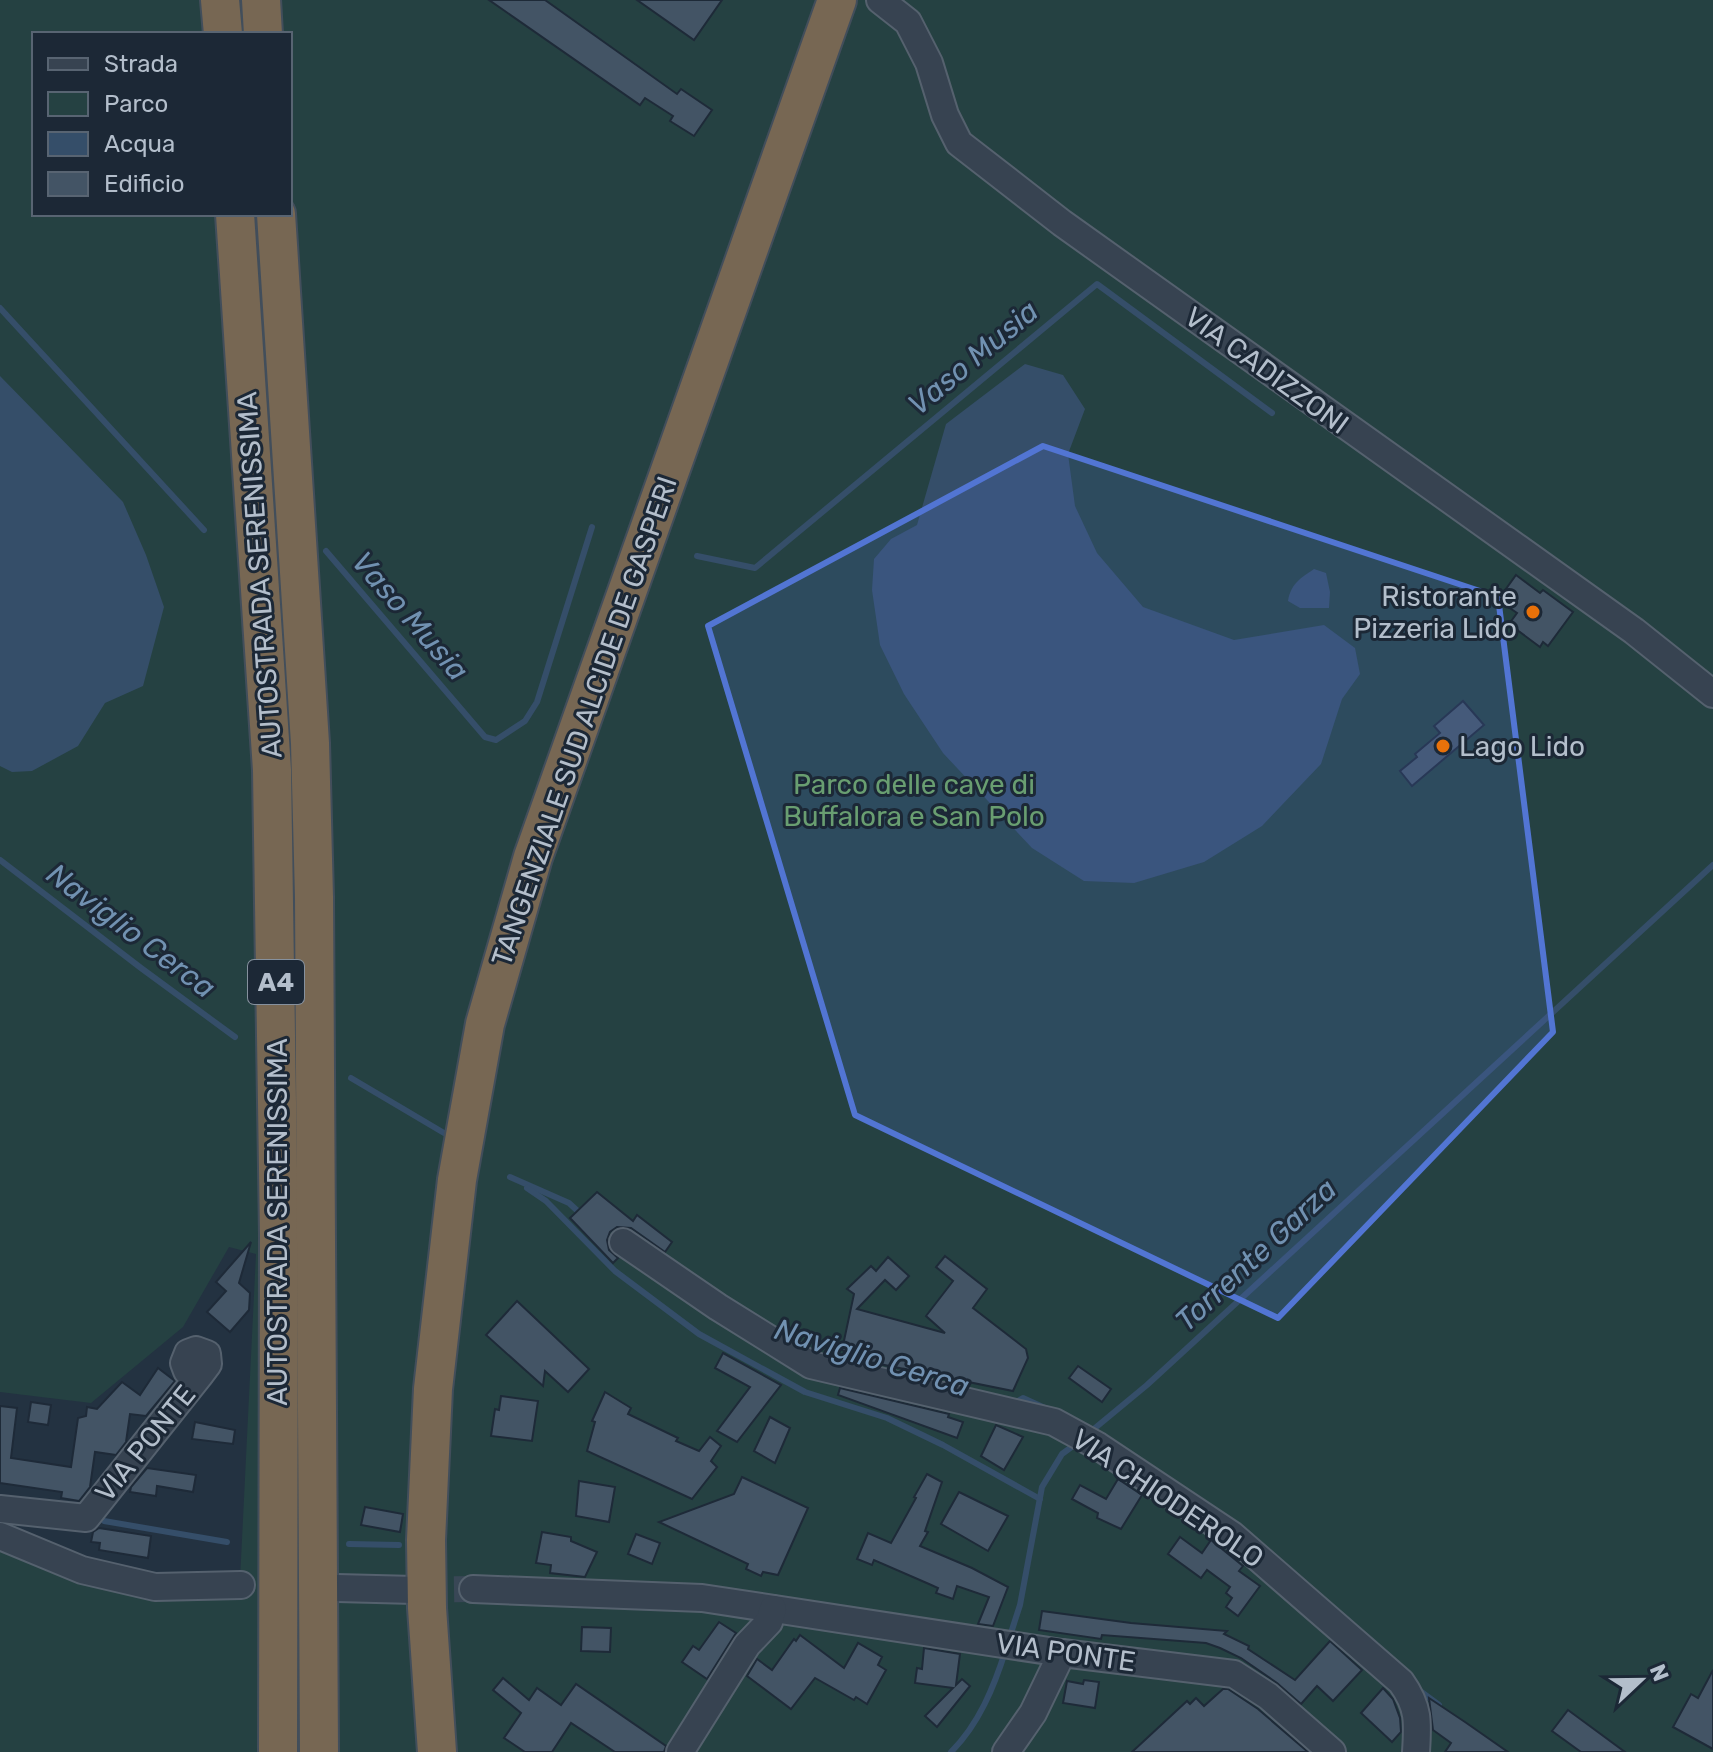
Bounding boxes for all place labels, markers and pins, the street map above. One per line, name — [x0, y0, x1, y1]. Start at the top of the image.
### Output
place label: Ristorante Pizzeria Lido — [1353, 580, 1517, 645]
marker: Ristorante Pizzeria Lido — [1524, 603, 1542, 621]
place label: Lago Lido — [1459, 730, 1585, 763]
marker: Lago Lido — [1434, 737, 1452, 755]

